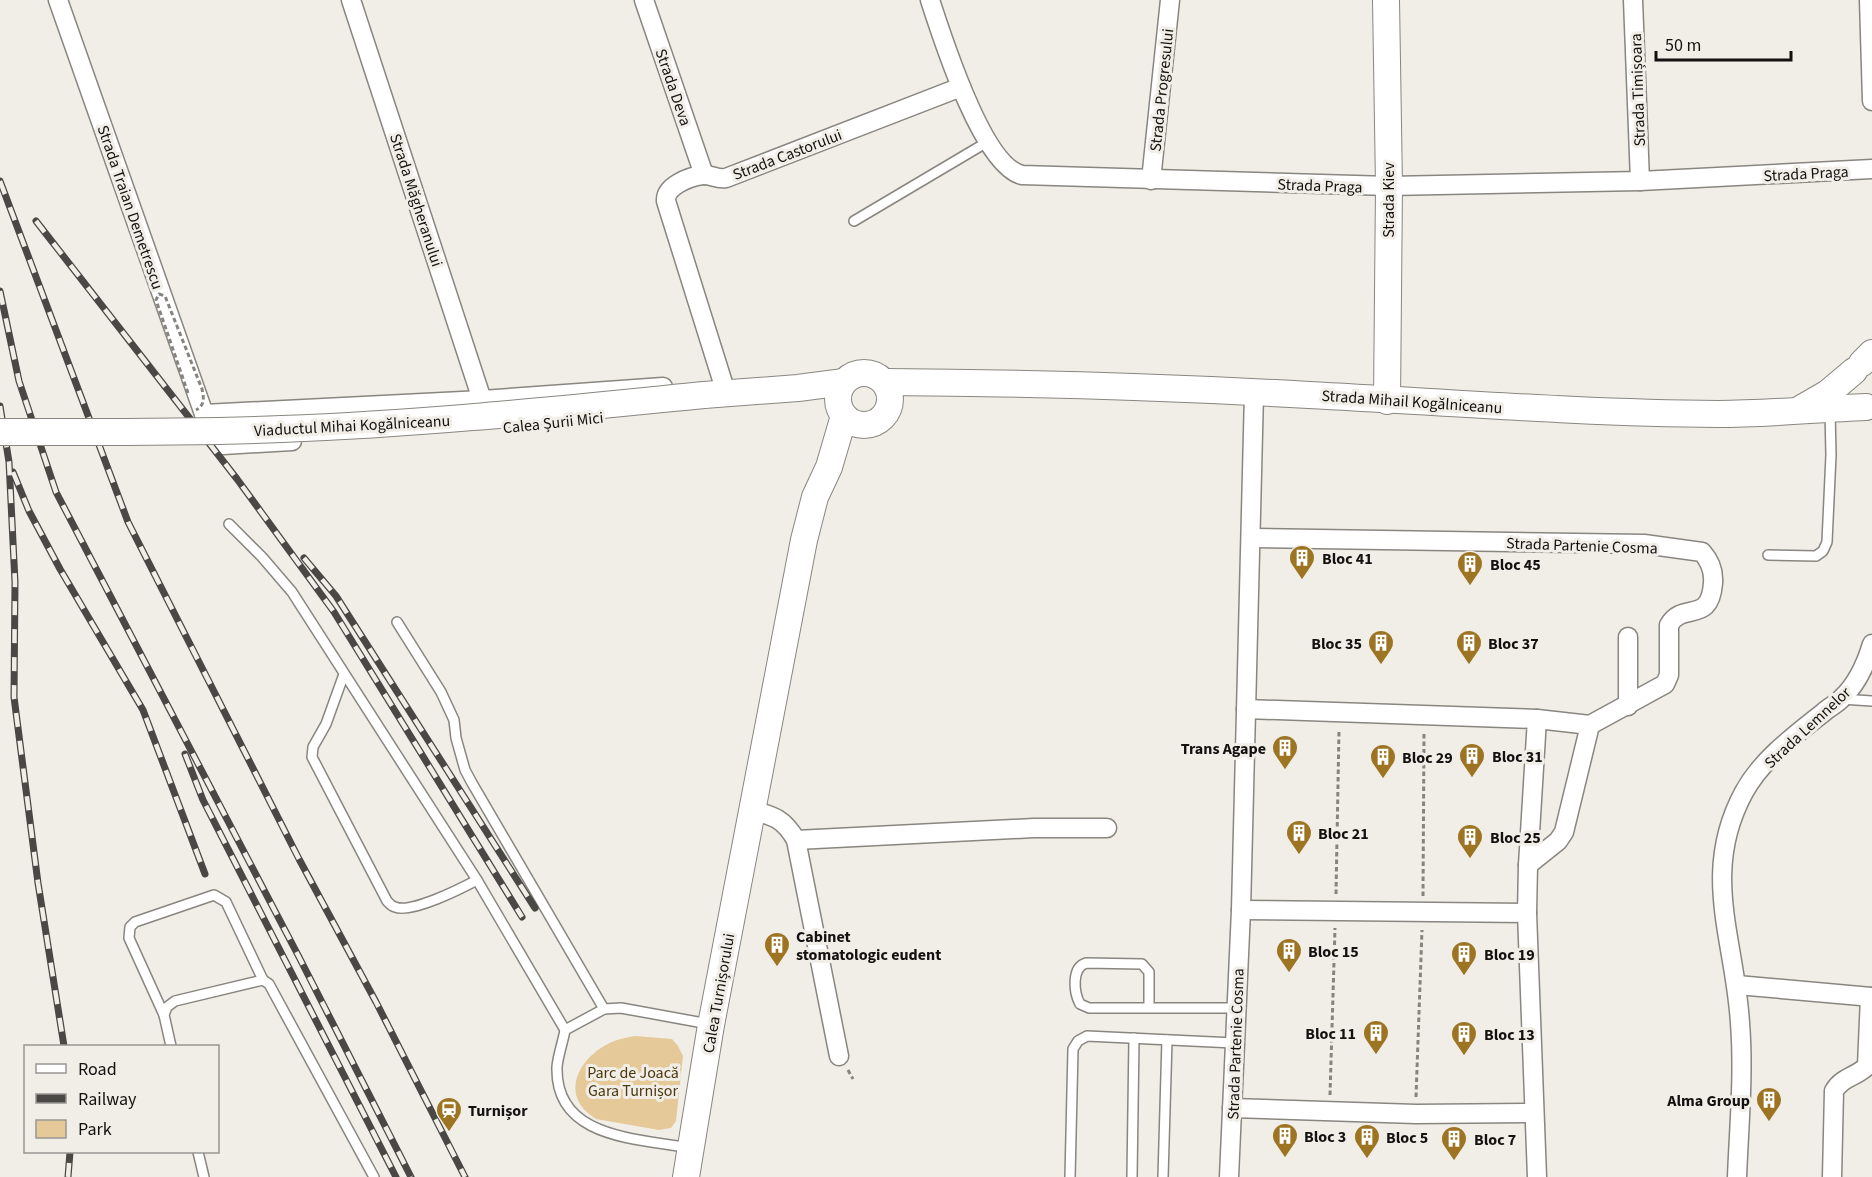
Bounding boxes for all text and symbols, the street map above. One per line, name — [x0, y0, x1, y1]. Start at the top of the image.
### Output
scale bar — [1656, 24, 1791, 62]
street label: Strada Progresului — [1145, 27, 1179, 153]
street label: Strada Timișoara — [1625, 33, 1651, 147]
text: 50 m — [1665, 33, 1701, 58]
street label: Strada Deva — [650, 46, 696, 129]
street label: Strada Traian Demetrescu — [92, 122, 168, 292]
street label: Strada Castorului — [730, 124, 845, 186]
street label: Strada Măgheranului — [384, 131, 448, 270]
street label: Strada Praga — [1763, 161, 1849, 187]
street label: Strada Kiev — [1378, 162, 1400, 238]
street label: Strada Praga — [1277, 174, 1363, 198]
street label: Strada Mihail Kogălniceanu — [1321, 385, 1503, 419]
street label: Calea Șurii Mici — [502, 407, 604, 439]
street label: Viaductul Mihai Kogălniceanu — [253, 410, 451, 442]
street label: Strada Partenie Cosma — [1506, 532, 1658, 560]
building icon: Bloc 41 — [1287, 543, 1317, 581]
place label: Bloc 41 — [1322, 548, 1373, 570]
building icon: Bloc 45 — [1455, 549, 1485, 587]
place label: Bloc 45 — [1490, 554, 1541, 576]
building icon: Bloc 35 — [1366, 628, 1396, 666]
building icon: Bloc 37 — [1454, 628, 1484, 666]
place label: Bloc 35 — [1311, 633, 1362, 655]
place label: Bloc 37 — [1488, 633, 1539, 655]
street label: Strada Lemnelor — [1760, 682, 1856, 774]
building icon: Trans Agape — [1270, 733, 1300, 771]
place label: Trans Agape — [1181, 738, 1266, 760]
building icon: Bloc 31 — [1457, 741, 1487, 779]
building icon: Bloc 29 — [1368, 742, 1398, 780]
place label: Bloc 31 — [1492, 746, 1543, 768]
place label: Bloc 29 — [1402, 747, 1453, 769]
building icon: Bloc 21 — [1284, 818, 1314, 856]
building icon: Bloc 25 — [1455, 822, 1485, 860]
place label: Bloc 21 — [1318, 823, 1369, 845]
place label: Bloc 25 — [1490, 827, 1541, 849]
place label: Cabinet stomatologic eudent — [796, 926, 941, 966]
building icon: Cabinet stomatologic eudent — [762, 930, 792, 968]
street label: Calea Turnișorului — [698, 931, 740, 1055]
building icon: Bloc 15 — [1274, 936, 1304, 974]
building icon: Bloc 19 — [1449, 939, 1479, 977]
place label: Bloc 15 — [1308, 941, 1359, 963]
place label: Bloc 19 — [1484, 944, 1535, 966]
street label: Strada Partenie Cosma — [1222, 968, 1250, 1120]
building icon: Bloc 11 — [1361, 1018, 1391, 1056]
building icon: Bloc 13 — [1449, 1019, 1479, 1057]
place label: Bloc 11 — [1305, 1023, 1356, 1045]
place label: Bloc 13 — [1484, 1024, 1535, 1046]
legend — [24, 1045, 219, 1153]
text: Road — [78, 1057, 117, 1082]
park label: Parc de Joacă Gara Turnișor — [587, 1062, 679, 1102]
building icon: Alma Group — [1754, 1085, 1784, 1123]
text: Railway — [78, 1087, 137, 1112]
place label: Alma Group — [1666, 1090, 1750, 1112]
station icon: Turnișor — [434, 1095, 464, 1133]
place label: Turnișor — [468, 1100, 528, 1122]
text: Park — [78, 1117, 112, 1142]
building icon: Bloc 3 — [1270, 1121, 1300, 1159]
building icon: Bloc 5 — [1352, 1122, 1382, 1160]
building icon: Bloc 7 — [1439, 1124, 1469, 1162]
place label: Bloc 3 — [1304, 1126, 1346, 1148]
place label: Bloc 5 — [1386, 1127, 1428, 1149]
place label: Bloc 7 — [1474, 1129, 1516, 1151]

